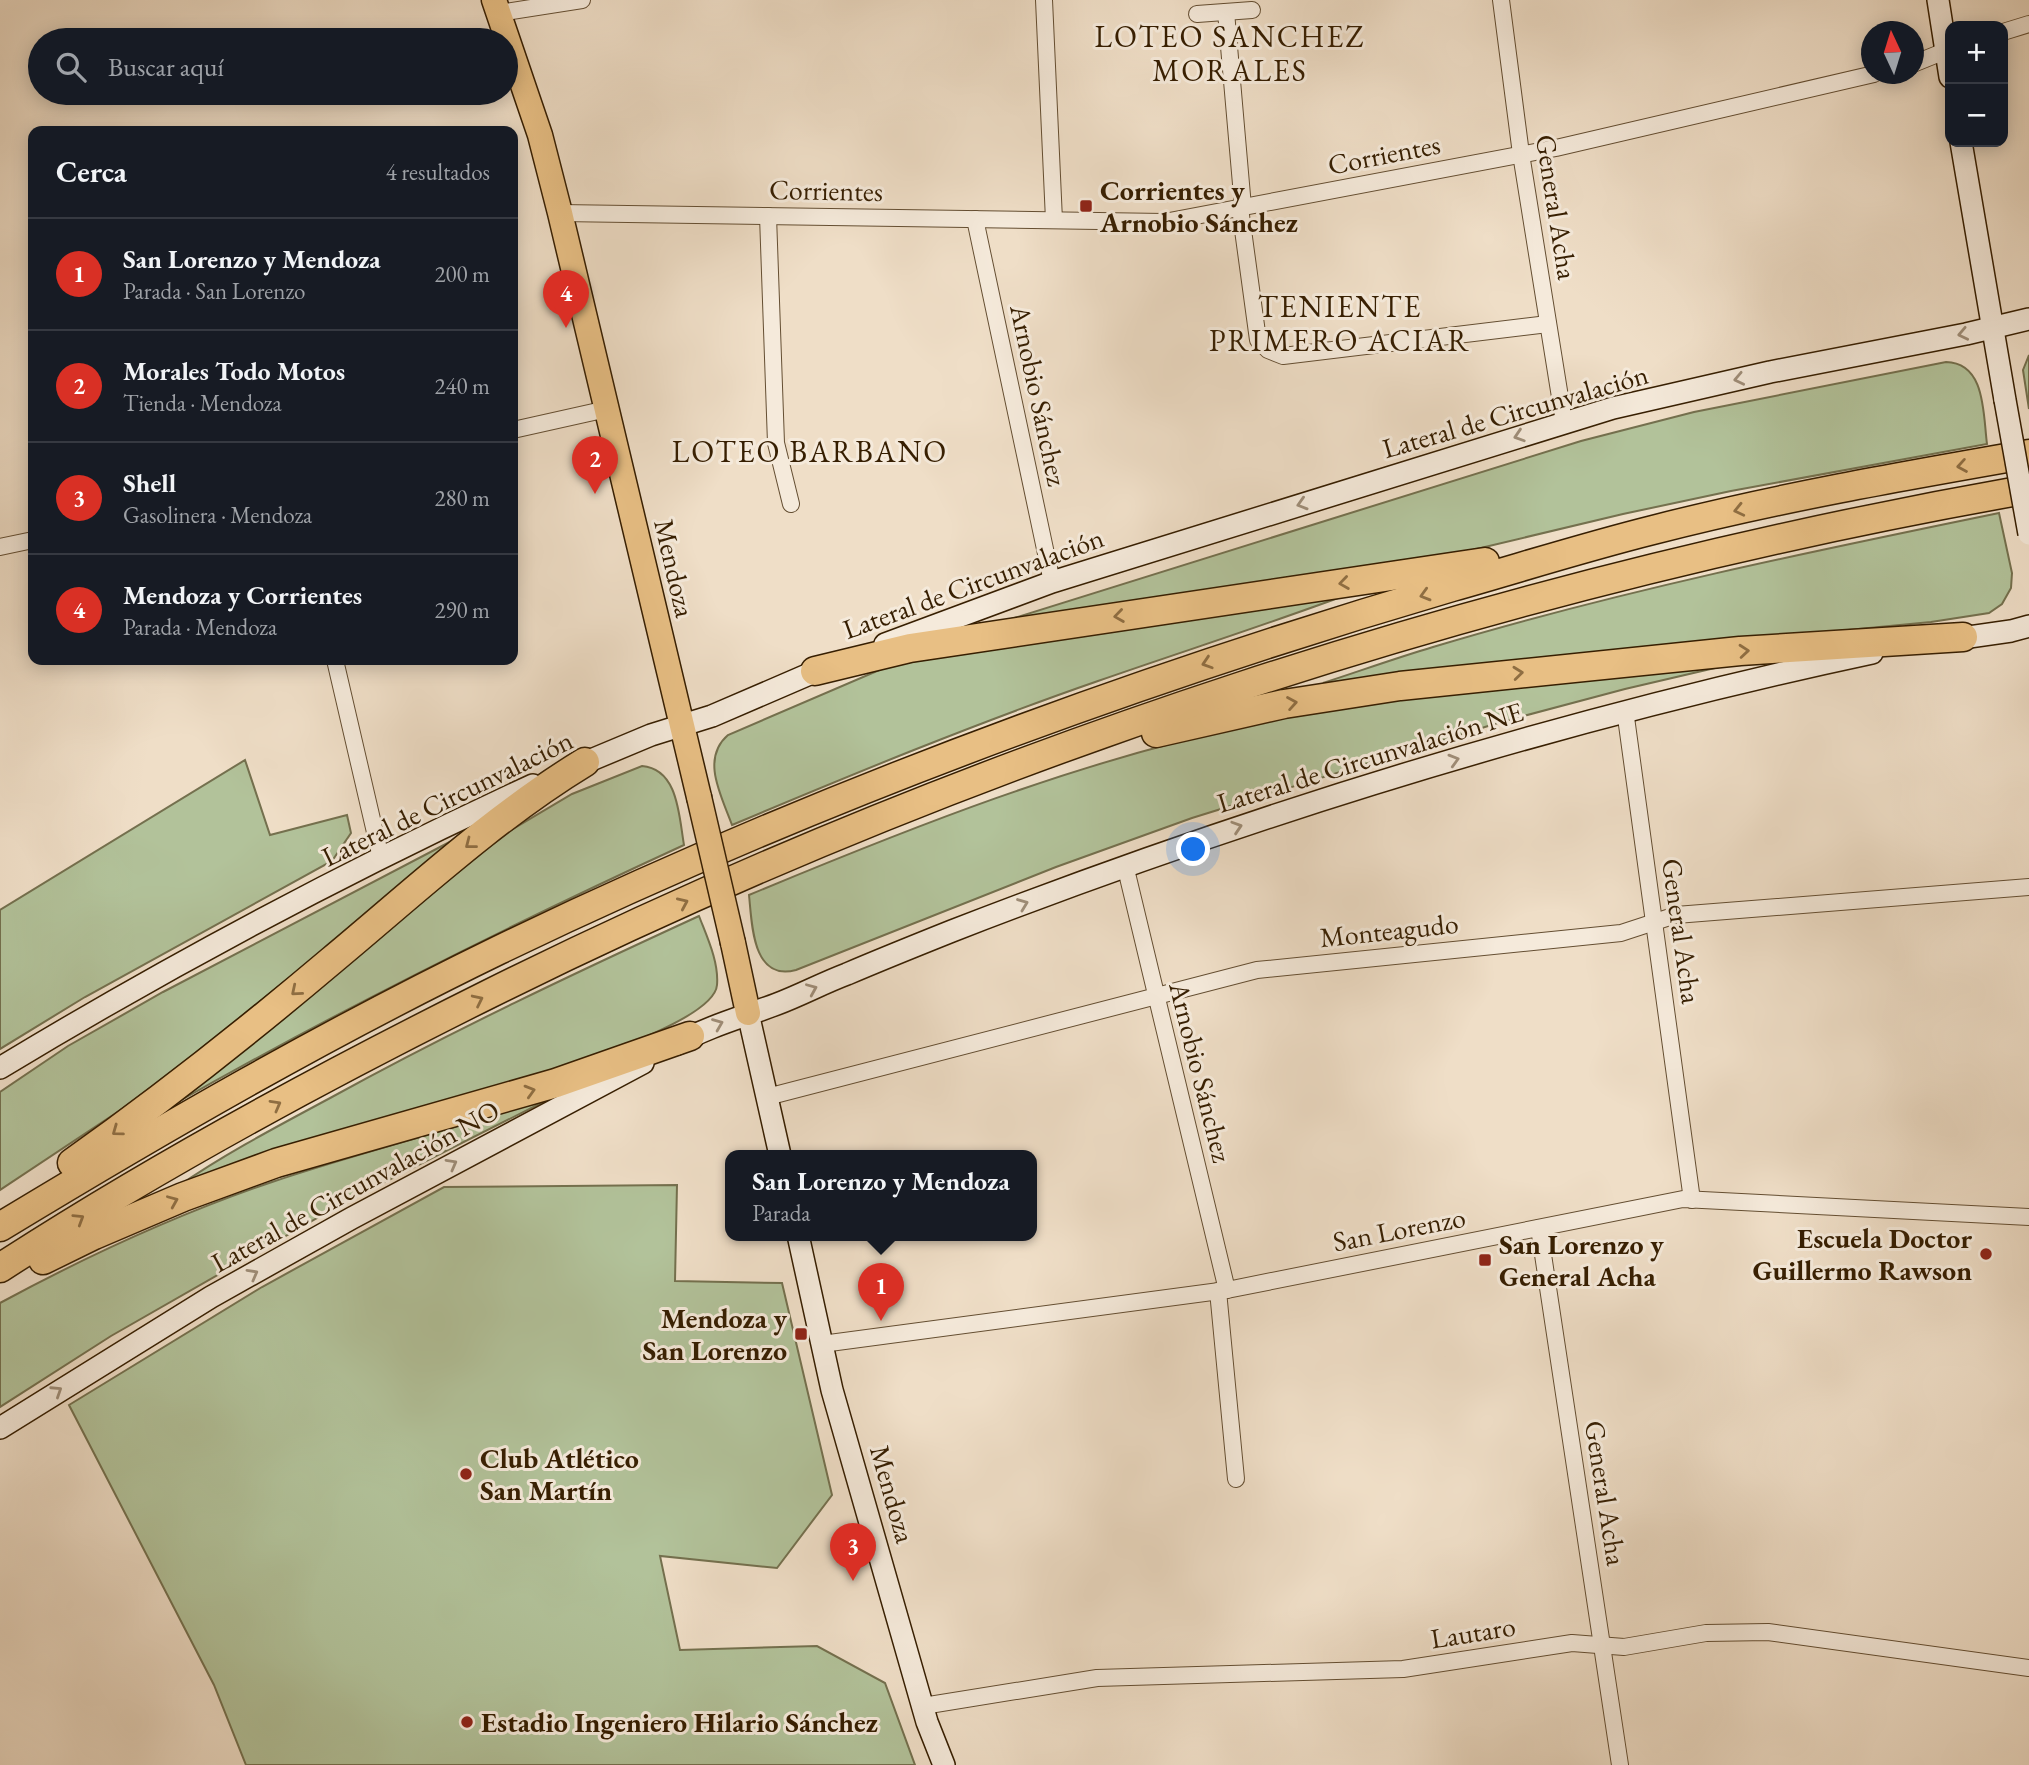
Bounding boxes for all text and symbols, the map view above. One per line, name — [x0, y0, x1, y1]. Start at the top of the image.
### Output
district label: LOTEO SANCHEZ MORALES — [1095, 17, 1365, 90]
north arrow — [1861, 21, 1924, 84]
map controls — [1945, 21, 2008, 147]
button: + — [1945, 21, 2008, 84]
search box — [28, 28, 518, 105]
icon: search — [52, 48, 90, 86]
text: Buscar aquí — [108, 50, 224, 84]
button: − — [1945, 84, 2008, 147]
street label: Corrientes — [1325, 125, 1443, 183]
street label: General Acha — [1528, 132, 1586, 283]
text: Cerca — [56, 152, 127, 191]
text: 4 resultados — [386, 157, 490, 187]
street label: Corrientes — [769, 171, 883, 209]
place label: Corrientes y Arnobio Sánchez — [1099, 172, 1298, 240]
marker: Corrientes y Arnobio Sánchez — [1078, 198, 1094, 214]
text: San Lorenzo y Mendoza — [123, 242, 381, 276]
text: 1 — [73, 259, 85, 289]
text: 200 m — [434, 259, 490, 289]
pin: 4 — [543, 270, 589, 328]
text: Parada · San Lorenzo — [123, 276, 305, 306]
district label: TENIENTE PRIMERO ACIAR — [1209, 287, 1471, 360]
street label: Arnobio Sánchez — [1002, 300, 1076, 489]
one-way arrow — [1957, 326, 1969, 341]
text: Morales Todo Motos — [123, 354, 345, 388]
street label: Lateral de Circunvalación — [1378, 356, 1652, 466]
text: 2 — [73, 371, 85, 401]
text: 240 m — [434, 371, 490, 401]
one-way arrow — [1734, 371, 1746, 386]
text: Tienda · Mendoza — [123, 388, 282, 418]
one-way arrow — [1514, 428, 1526, 442]
district label: LOTEO BARBANO — [672, 432, 948, 471]
pin: 2 — [572, 436, 618, 494]
one-way arrow — [1956, 458, 1968, 473]
text: Shell — [123, 466, 176, 500]
text: 3 — [73, 483, 85, 513]
text: 280 m — [434, 483, 490, 513]
one-way arrow — [1296, 495, 1308, 510]
text: Gasolinera · Mendoza — [123, 500, 312, 530]
one-way arrow — [1733, 502, 1745, 517]
street label: Mendoza — [646, 515, 704, 621]
street label: Lateral de Circunvalación — [838, 519, 1109, 647]
one-way arrow — [1338, 575, 1350, 590]
text: Mendoza y Corrientes — [123, 578, 362, 612]
one-way arrow — [1419, 587, 1431, 602]
text: 4 — [73, 595, 85, 625]
text: 290 m — [434, 595, 490, 625]
one-way arrow — [1113, 608, 1125, 623]
text: Parada · Mendoza — [123, 612, 277, 642]
one-way arrow — [1739, 644, 1750, 659]
one-way arrow — [1202, 654, 1214, 669]
one-way arrow — [1512, 666, 1523, 681]
street label: Lateral de Circunvalación NE — [1212, 693, 1528, 821]
one-way arrow — [1286, 696, 1298, 711]
street label: Lateral de Circunvalación — [316, 721, 579, 874]
one-way arrow — [1448, 754, 1460, 768]
one-way arrow — [1230, 821, 1243, 835]
your location — [1176, 832, 1210, 866]
one-way arrow — [465, 836, 478, 849]
street label: General Acha — [1654, 856, 1710, 1007]
one-way arrow — [676, 897, 688, 911]
one-way arrow — [1016, 898, 1028, 912]
street label: Monteagudo — [1318, 905, 1460, 955]
street label: Arnobio Sánchez — [1161, 977, 1241, 1166]
one-way arrow — [291, 983, 304, 995]
one-way arrow — [805, 983, 817, 997]
one-way arrow — [471, 994, 483, 1008]
one-way arrow — [712, 1019, 724, 1033]
one-way arrow — [524, 1084, 536, 1099]
street label: Lateral de Circunvalación NO — [205, 1092, 505, 1280]
one-way arrow — [269, 1100, 281, 1113]
one-way arrow — [112, 1123, 125, 1135]
popup — [725, 1150, 1037, 1241]
one-way arrow — [445, 1159, 457, 1172]
text: San Lorenzo y Mendoza — [752, 1164, 1010, 1198]
one-way arrow — [166, 1196, 178, 1210]
text: Parada — [752, 1198, 811, 1228]
street label: San Lorenzo — [1330, 1199, 1468, 1259]
one-way arrow — [71, 1214, 84, 1227]
place label: Escuela Doctor Guillermo Rawson — [1752, 1220, 1972, 1288]
place label: San Lorenzo y General Acha — [1499, 1226, 1664, 1294]
marker: Escuela Doctor Guillermo Rawson — [1978, 1246, 1994, 1262]
marker: San Lorenzo y General Acha — [1477, 1252, 1493, 1268]
pin: 1 — [858, 1263, 904, 1321]
one-way arrow — [245, 1269, 258, 1282]
place label: Mendoza y San Lorenzo — [642, 1300, 788, 1368]
marker: Mendoza y San Lorenzo — [793, 1326, 809, 1342]
one-way arrow — [50, 1386, 63, 1399]
street label: General Acha — [1577, 1418, 1635, 1569]
place label: Club Atlético San Martín — [480, 1440, 639, 1508]
street label: Mendoza — [862, 1441, 924, 1548]
marker: Club Atlético San Martín — [458, 1466, 474, 1482]
pin: 3 — [830, 1523, 876, 1581]
street label: Lautaro — [1428, 1608, 1518, 1656]
place label: Estadio Ingeniero Hilario Sánchez — [481, 1704, 878, 1740]
marker: Estadio Ingeniero Hilario Sánchez — [459, 1714, 475, 1730]

